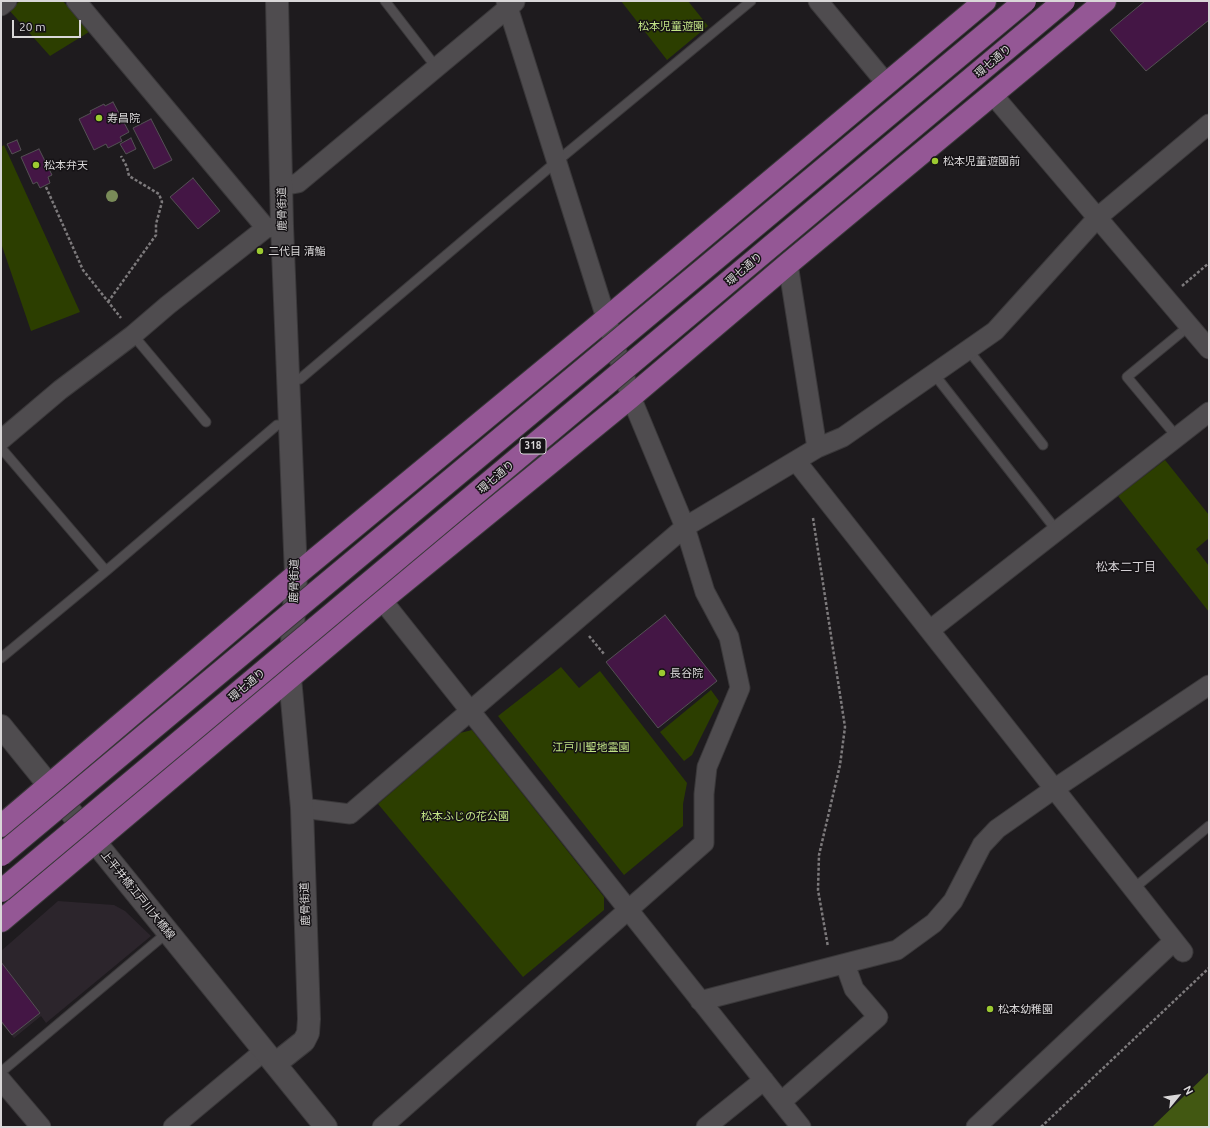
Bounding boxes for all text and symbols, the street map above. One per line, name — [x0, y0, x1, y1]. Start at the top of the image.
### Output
scale bar — [14, 12, 83, 38]
park label: 松本児童遊園 — [638, 19, 704, 33]
text: 20 m — [19, 20, 46, 33]
street label: 環七通り — [972, 42, 1014, 80]
place label: 寿昌院 — [107, 111, 140, 125]
marker: 寿昌院 — [94, 113, 104, 123]
place label: 松本児童遊園前 — [943, 154, 1020, 168]
marker: 松本児童遊園前 — [930, 156, 940, 166]
place label: 松本弁天 — [44, 158, 88, 172]
marker: 松本弁天 — [31, 160, 41, 170]
street label: 鹿骨街道 — [275, 187, 289, 231]
place label: 二代目 清鮨 — [268, 244, 326, 258]
marker: 二代目 清鮨 — [255, 246, 265, 256]
street label: 環七通り — [723, 250, 765, 288]
road number: 318 — [520, 438, 546, 454]
street label: 環七通り — [475, 458, 517, 496]
street label: 鹿骨街道 — [287, 559, 301, 603]
district label: 松本二丁目 — [1096, 560, 1156, 574]
street label: 環七通り — [226, 666, 268, 704]
place label: 長谷院 — [670, 666, 703, 680]
marker: 長谷院 — [657, 668, 667, 678]
park label: 江戸川聖地霊園 — [553, 740, 629, 754]
park label: 松本ふじの花公園 — [421, 809, 509, 823]
street label: 上平井橋江戸川大橋線 — [98, 848, 178, 942]
street label: 鹿骨街道 — [298, 882, 312, 926]
place label: 松本幼稚園 — [998, 1002, 1053, 1016]
marker: 松本幼稚園 — [985, 1004, 995, 1014]
north arrow — [1158, 1076, 1198, 1116]
text: N — [1181, 1084, 1196, 1097]

